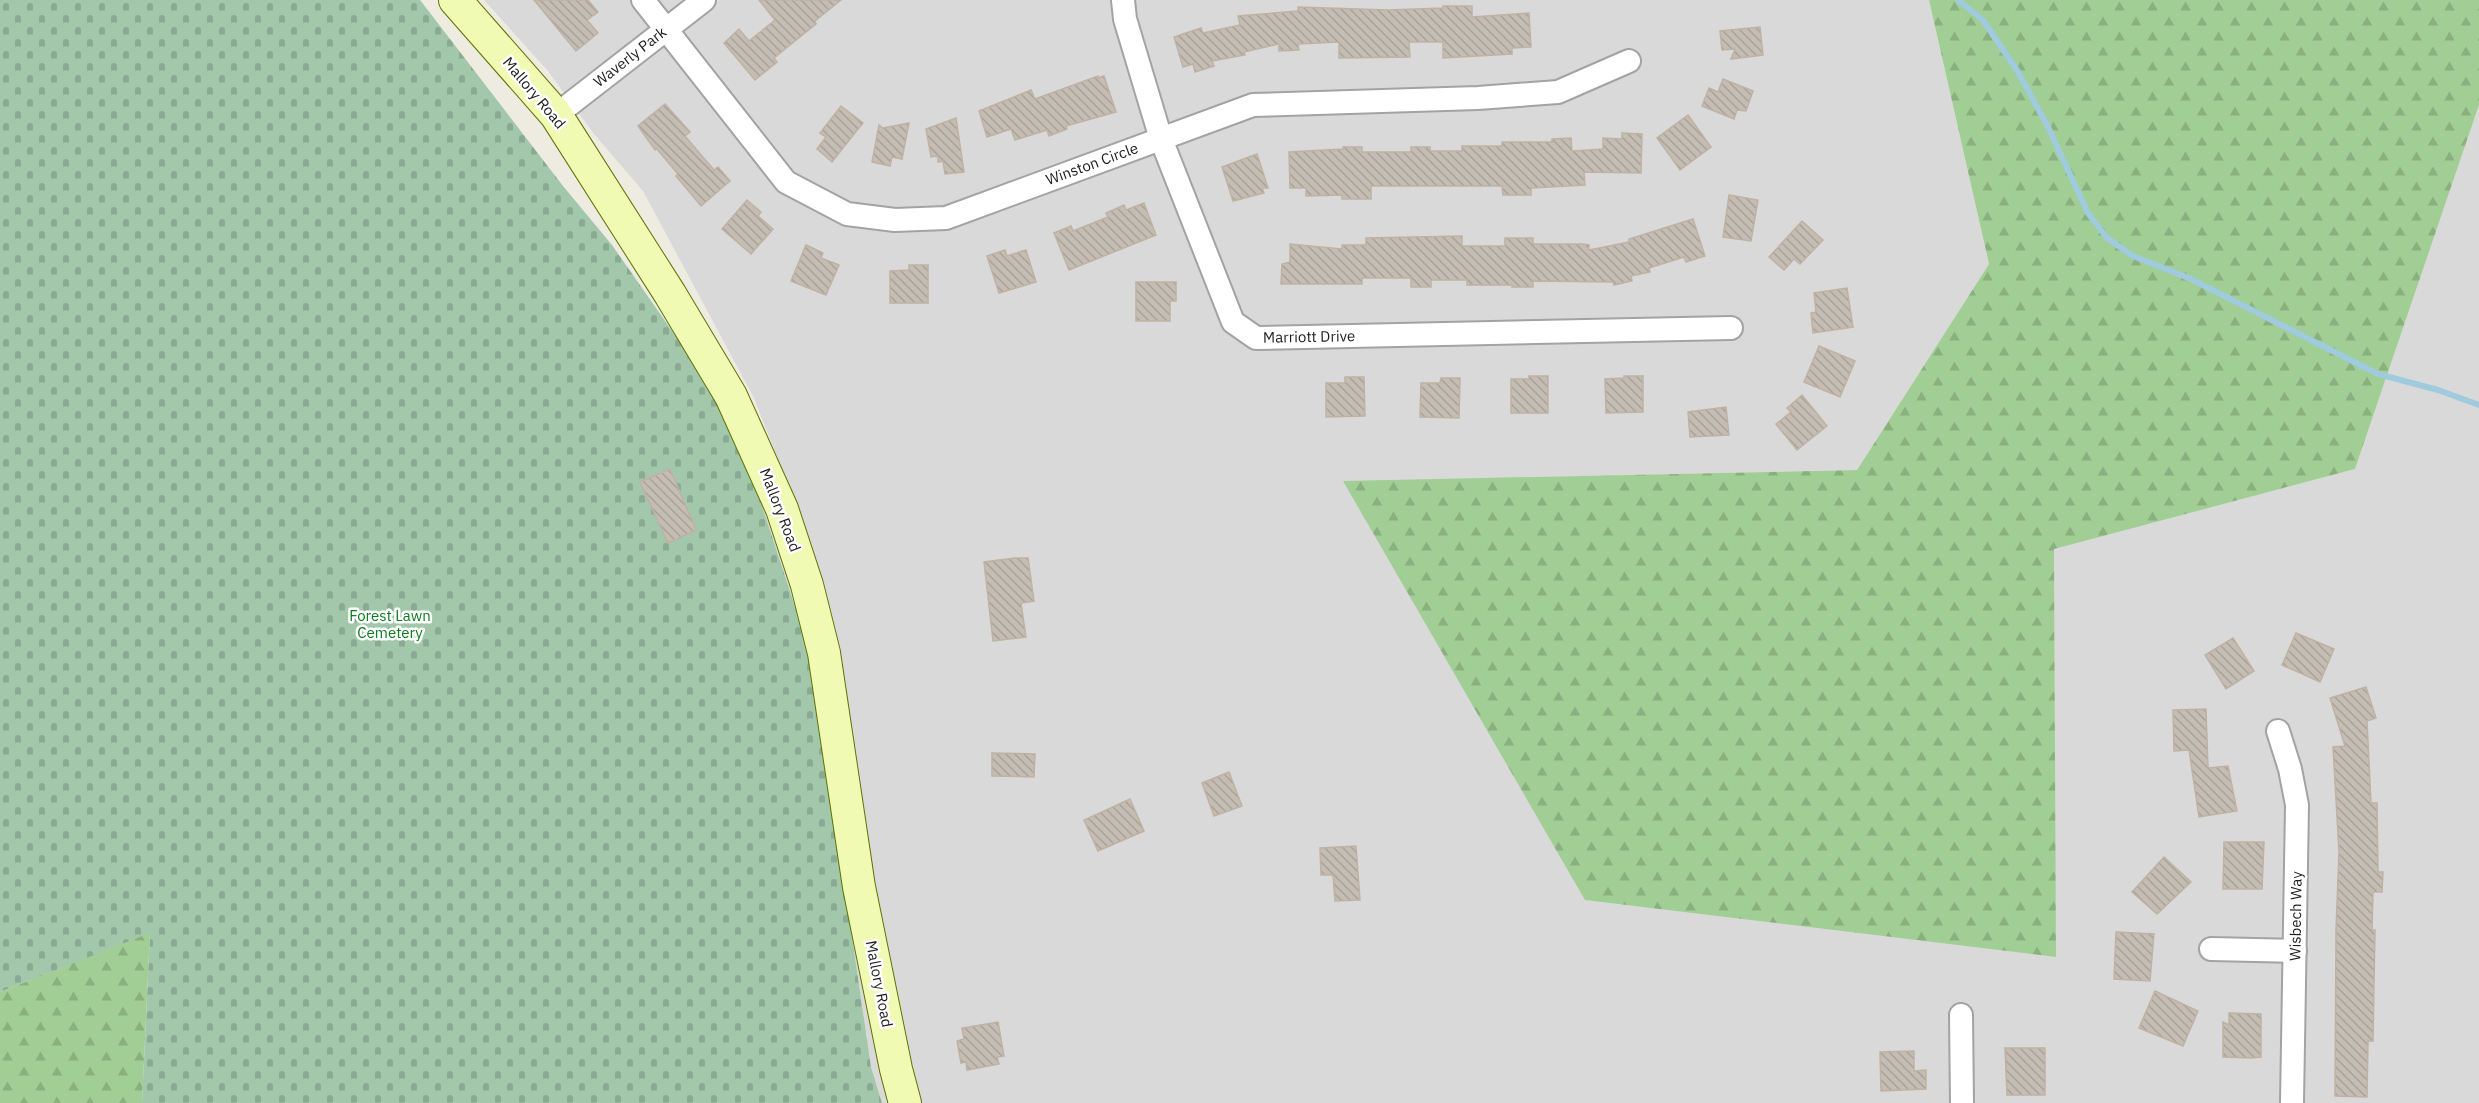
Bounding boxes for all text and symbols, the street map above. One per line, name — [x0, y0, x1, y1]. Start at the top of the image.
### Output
street label: Waverly Park — [589, 22, 670, 91]
street label: Mallory Road — [499, 53, 570, 132]
street label: Winston Circle — [1043, 138, 1141, 189]
street label: Marriott Drive — [1263, 326, 1355, 347]
street label: Mallory Road — [756, 465, 805, 554]
park label: Forest Lawn Cemetery — [349, 606, 431, 642]
street label: Wisbech Way — [2285, 871, 2306, 961]
street label: Mallory Road — [862, 939, 897, 1029]

